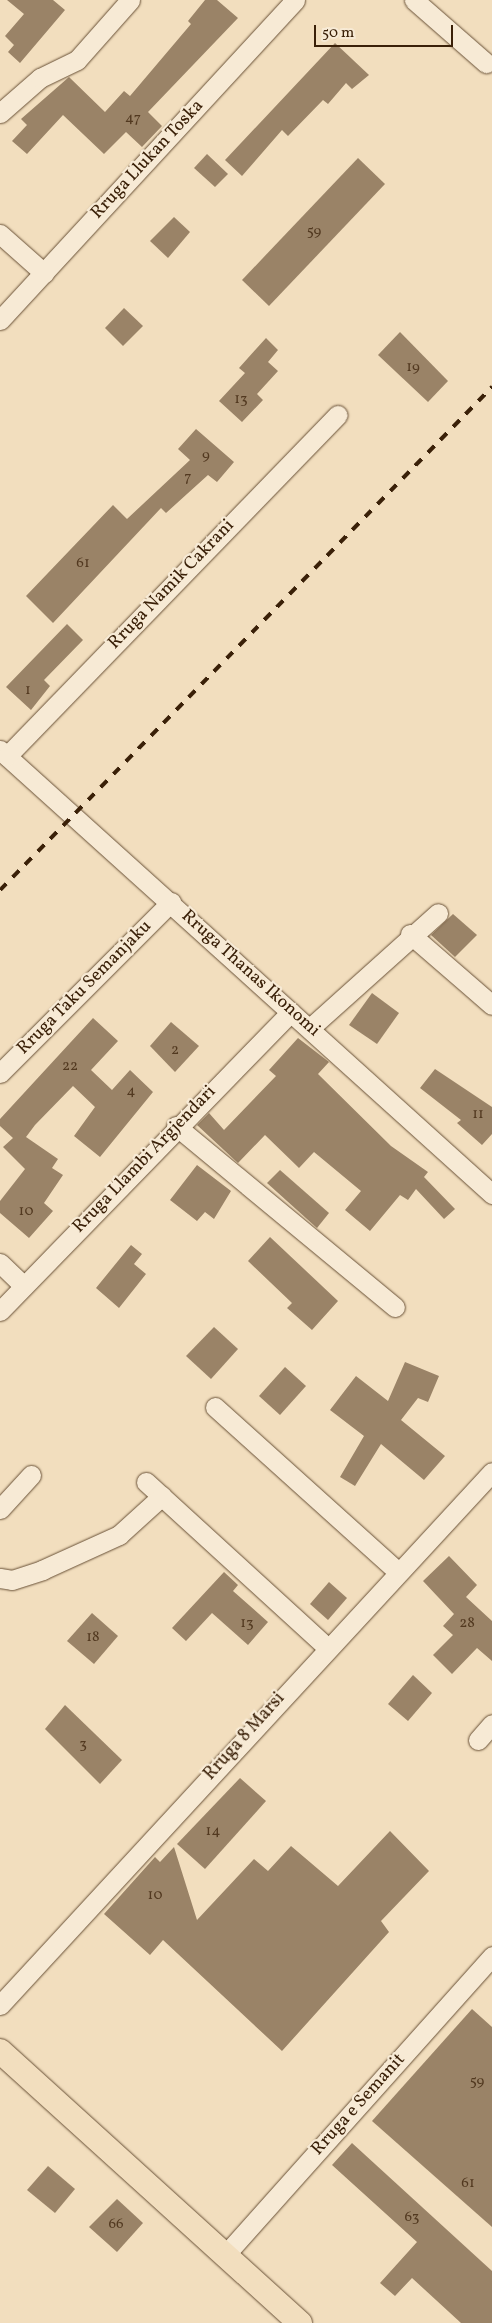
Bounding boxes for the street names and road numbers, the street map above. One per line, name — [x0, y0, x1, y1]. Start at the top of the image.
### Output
street label: Rruga Llukan Toska — [87, 96, 209, 224]
street label: Rruga Namik Cakrani — [104, 516, 240, 654]
street label: Rruga Thanas Ikonomi — [176, 906, 324, 1042]
street label: Rruga Taku Semanjaku — [13, 916, 157, 1060]
street label: Rruga Llambi Argjendari — [69, 1082, 221, 1238]
street label: Rruga 8 Marsi — [200, 1689, 290, 1785]
street label: Rruga e Semanit — [308, 2050, 410, 2160]

